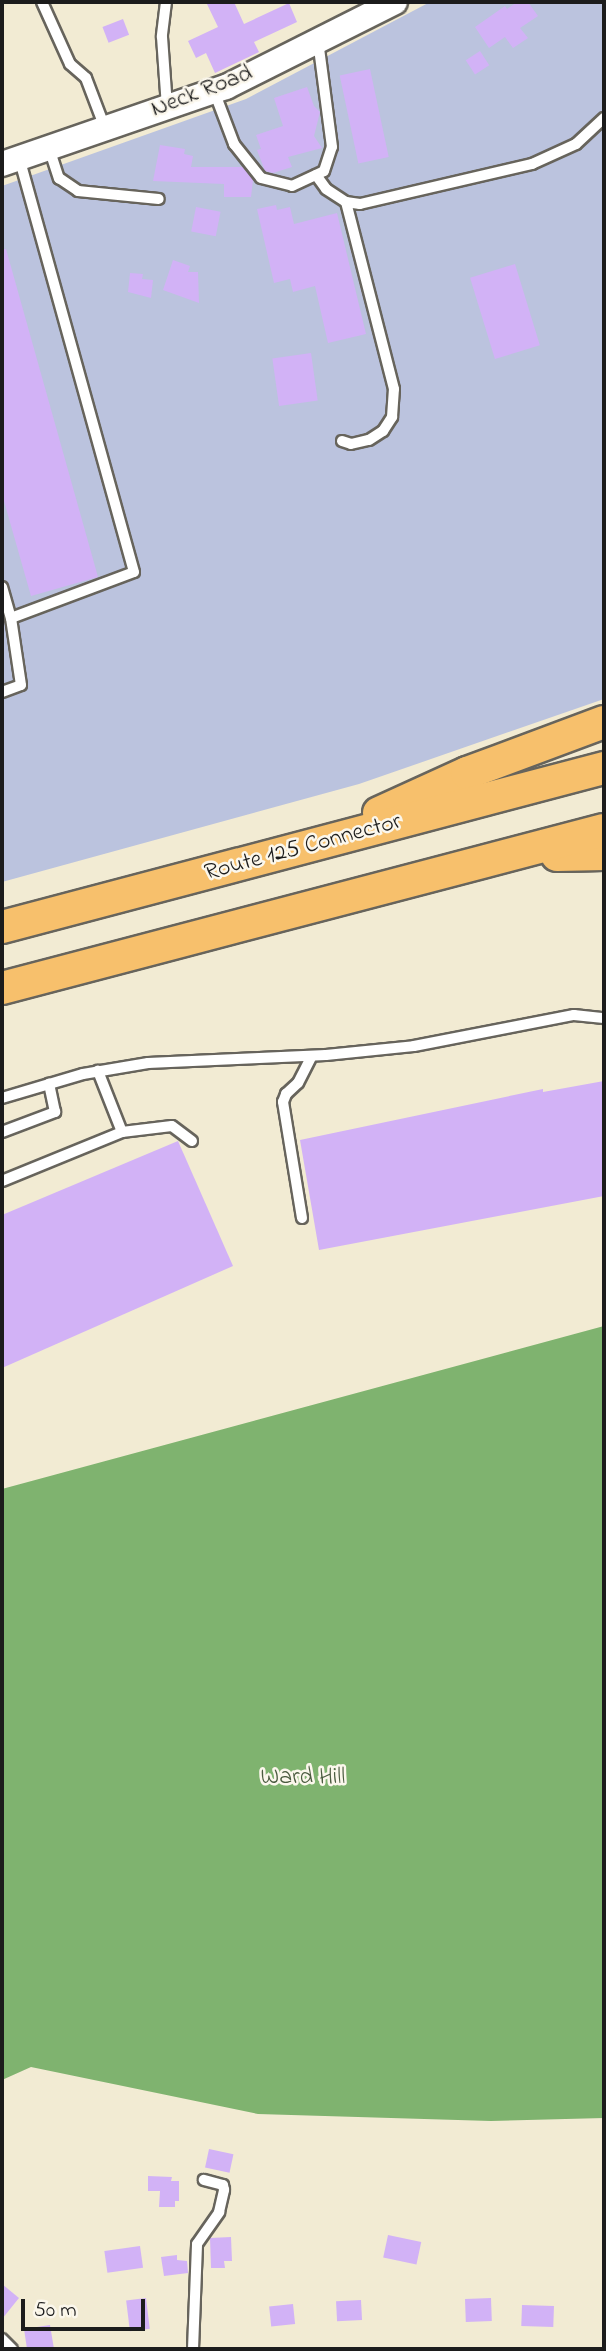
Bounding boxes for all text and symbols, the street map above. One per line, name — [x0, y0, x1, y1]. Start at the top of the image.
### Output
street label: Neck Road — [147, 60, 257, 124]
street label: Route 125 Connector — [202, 808, 404, 888]
park label: Ward Hill — [261, 1764, 345, 1792]
scale bar — [24, 2284, 149, 2328]
text: 50 m — [34, 2296, 77, 2326]

